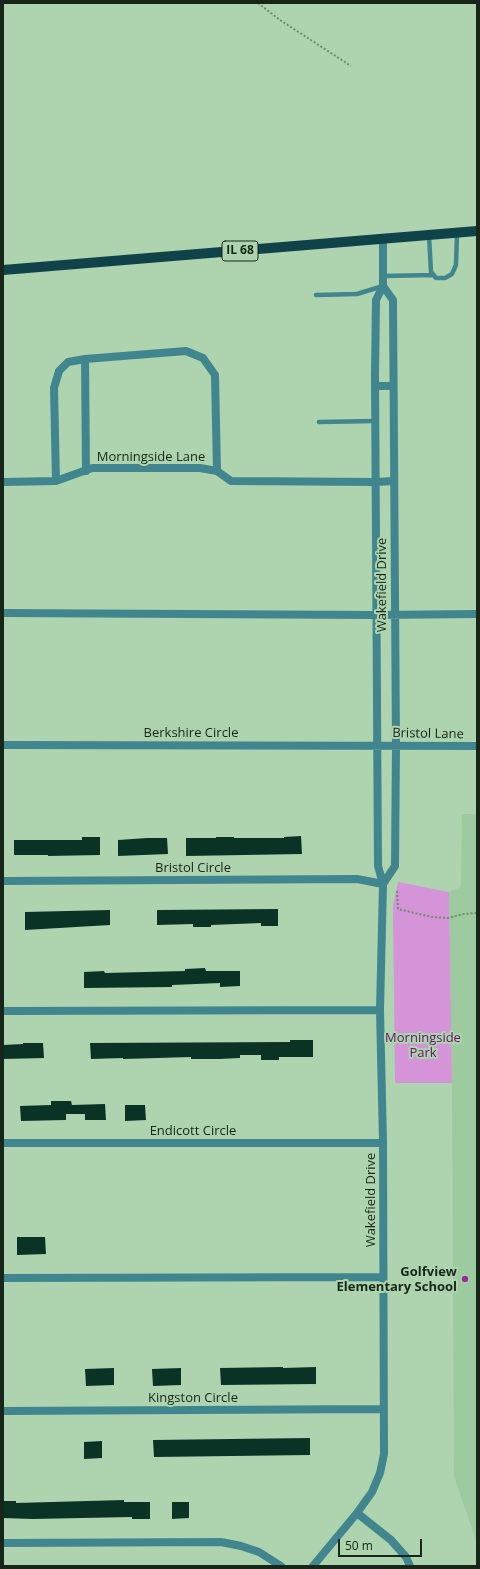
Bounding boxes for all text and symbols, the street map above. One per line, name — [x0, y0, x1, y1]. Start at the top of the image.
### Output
road number: IL 68 — [222, 241, 258, 261]
street label: Morningside Lane — [97, 449, 205, 465]
street label: Wakefield Drive — [374, 538, 390, 632]
street label: Berkshire Circle — [144, 725, 238, 741]
street label: Bristol Lane — [392, 726, 464, 742]
street label: Bristol Circle — [155, 860, 231, 876]
park label: Morningside Park — [385, 1030, 461, 1061]
street label: Endicott Circle — [150, 1123, 236, 1139]
street label: Wakefield Drive — [363, 1153, 379, 1247]
place label: Golfview Elementary School — [336, 1264, 457, 1295]
marker: Golfview Elementary School — [460, 1274, 470, 1284]
street label: Kingston Circle — [148, 1390, 238, 1406]
scale bar — [340, 1531, 424, 1557]
text: 50 m — [345, 1537, 373, 1554]

